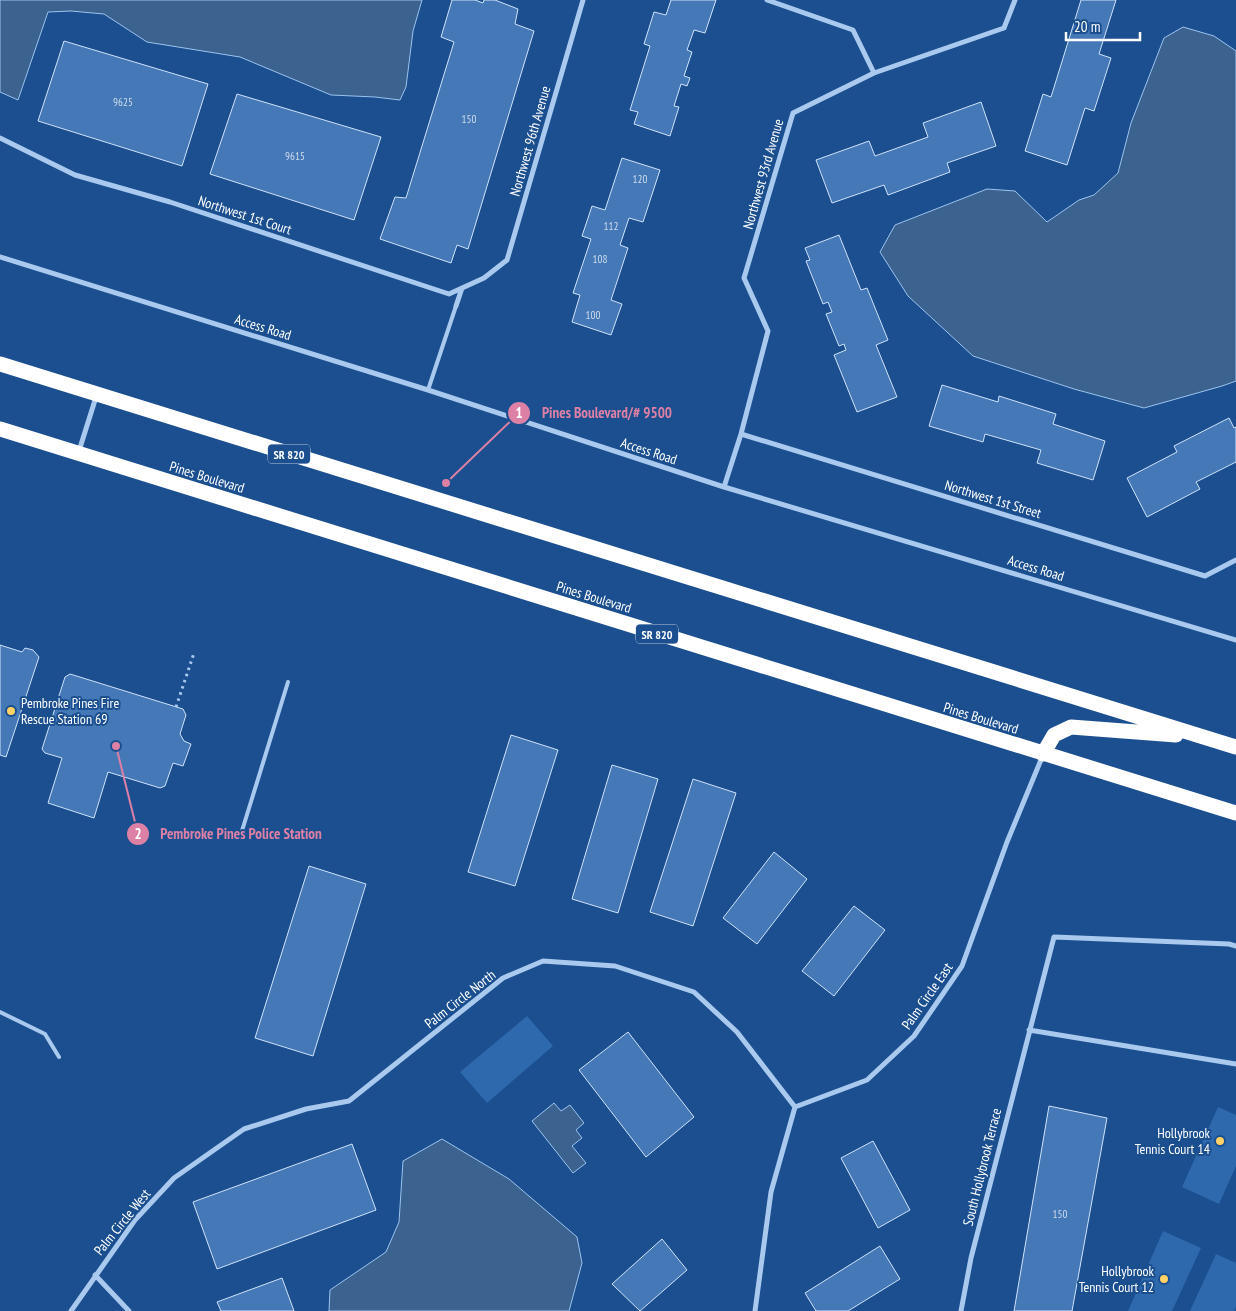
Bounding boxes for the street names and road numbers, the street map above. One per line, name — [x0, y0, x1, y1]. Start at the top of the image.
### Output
street label: Northwest 96th Avenue — [506, 84, 554, 198]
street label: Northwest 93rd Avenue — [739, 117, 787, 231]
street label: Northwest 1st Court — [196, 191, 294, 239]
street label: Access Road — [233, 310, 293, 344]
street label: Access Road — [619, 433, 679, 469]
road number: SR 820 — [268, 444, 310, 464]
street label: Pines Boulevard — [167, 457, 247, 497]
street label: Northwest 1st Street — [943, 476, 1044, 522]
street label: Access Road — [1006, 551, 1066, 585]
street label: Pines Boulevard — [554, 577, 634, 617]
road number: SR 820 — [636, 624, 678, 644]
street label: Pines Boulevard — [941, 698, 1021, 738]
street label: Palm Circle East — [897, 959, 957, 1033]
street label: Palm Circle North — [421, 966, 499, 1032]
street label: South Hollybrook Terrace — [959, 1106, 1005, 1228]
street label: Palm Circle West — [90, 1185, 154, 1259]

